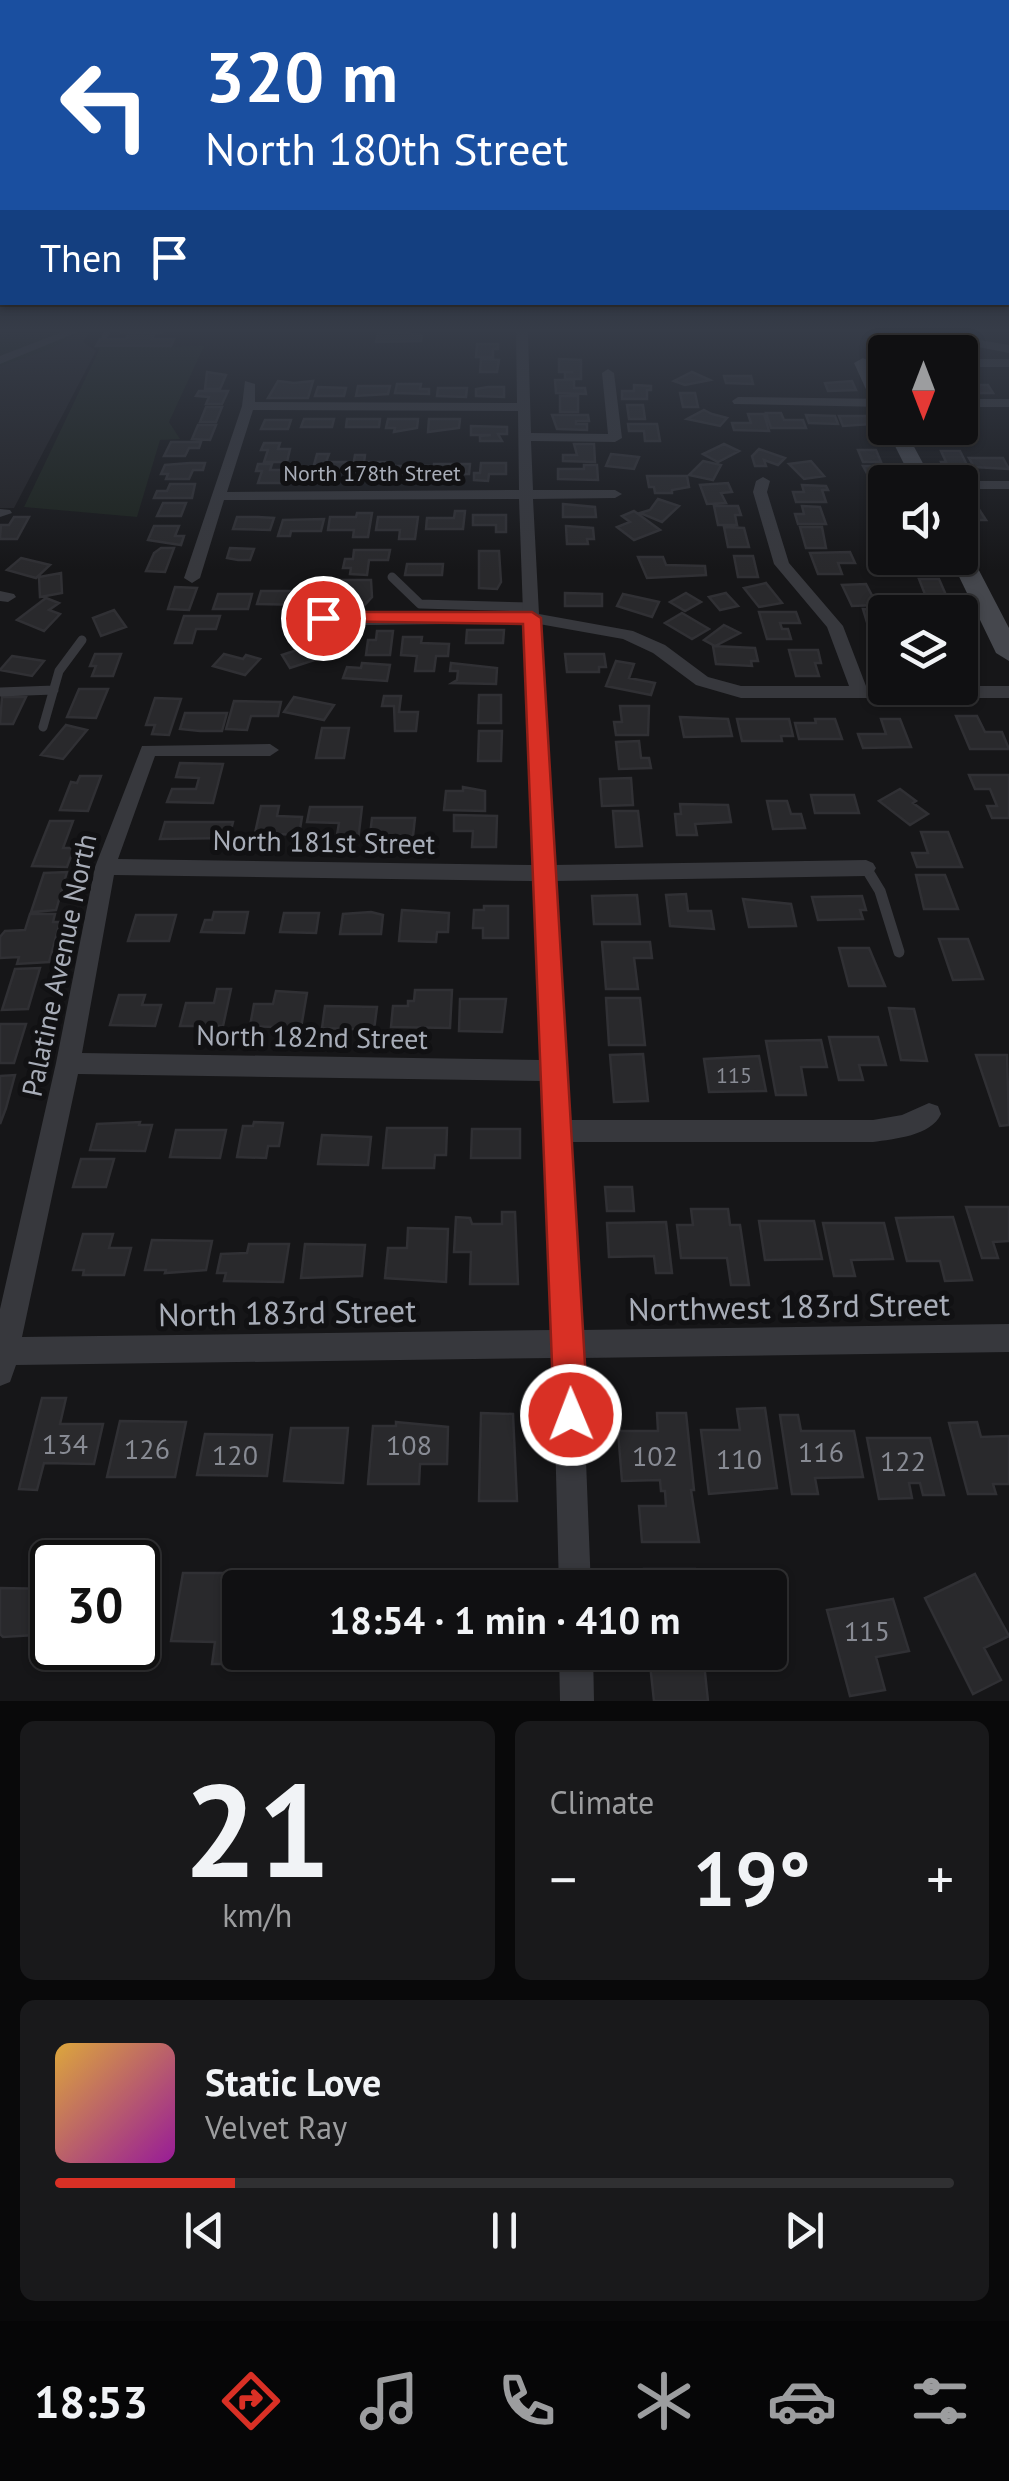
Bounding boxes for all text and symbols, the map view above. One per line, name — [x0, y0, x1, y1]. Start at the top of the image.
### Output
text: 320 m — [205, 31, 398, 121]
icon: left — [40, 40, 170, 170]
text: North 180th Street — [205, 119, 568, 177]
icon: arrive — [142, 230, 197, 285]
text: Then — [40, 233, 122, 282]
north arrow — [868, 335, 978, 445]
map controls — [868, 335, 978, 705]
street label: North 178th Street — [283, 459, 461, 487]
button: sound — [868, 465, 978, 575]
pin — [281, 576, 366, 661]
icon: arrive — [296, 591, 351, 646]
button: layers — [868, 595, 978, 705]
street label: North 181st Street — [212, 821, 436, 862]
street label: Palatine Avenue North — [13, 830, 104, 1100]
street label: North 182nd Street — [196, 1016, 429, 1057]
house number: 115 — [716, 1061, 752, 1089]
street label: Northwest 183rd Street — [628, 1282, 950, 1330]
street label: North 183rd Street — [158, 1289, 417, 1335]
position arrow — [519, 1363, 623, 1467]
house number: 134 — [42, 1425, 88, 1462]
house number: 108 — [386, 1426, 432, 1463]
house number: 126 — [124, 1430, 170, 1467]
house number: 116 — [798, 1433, 844, 1470]
house number: 120 — [212, 1436, 258, 1473]
house number: 102 — [632, 1437, 678, 1474]
house number: 110 — [716, 1440, 762, 1477]
house number: 122 — [880, 1442, 926, 1479]
speed limit sign: 30 — [30, 1540, 160, 1670]
text: 18:54 · 1 min · 410 m — [329, 1595, 680, 1644]
house number: 115 — [844, 1612, 890, 1649]
text: 21 — [184, 1745, 331, 1913]
text: Climate — [550, 1781, 654, 1823]
text: 19° — [693, 1830, 811, 1927]
text: − — [550, 1843, 577, 1914]
text: + — [926, 1843, 954, 1914]
text: km/h — [222, 1894, 292, 1936]
text: Static Love — [205, 2057, 381, 2106]
text: Velvet Ray — [205, 2106, 347, 2148]
icon: previous — [177, 2203, 232, 2258]
icon: pause — [477, 2203, 532, 2258]
icon: next — [777, 2203, 832, 2258]
icon: directions — [216, 2366, 286, 2436]
icon: music — [354, 2366, 424, 2436]
icon: phone — [492, 2366, 562, 2436]
icon: climate — [629, 2366, 699, 2436]
icon: car — [767, 2366, 837, 2436]
icon: filters — [905, 2366, 975, 2436]
text: 18:53 — [34, 2372, 148, 2430]

